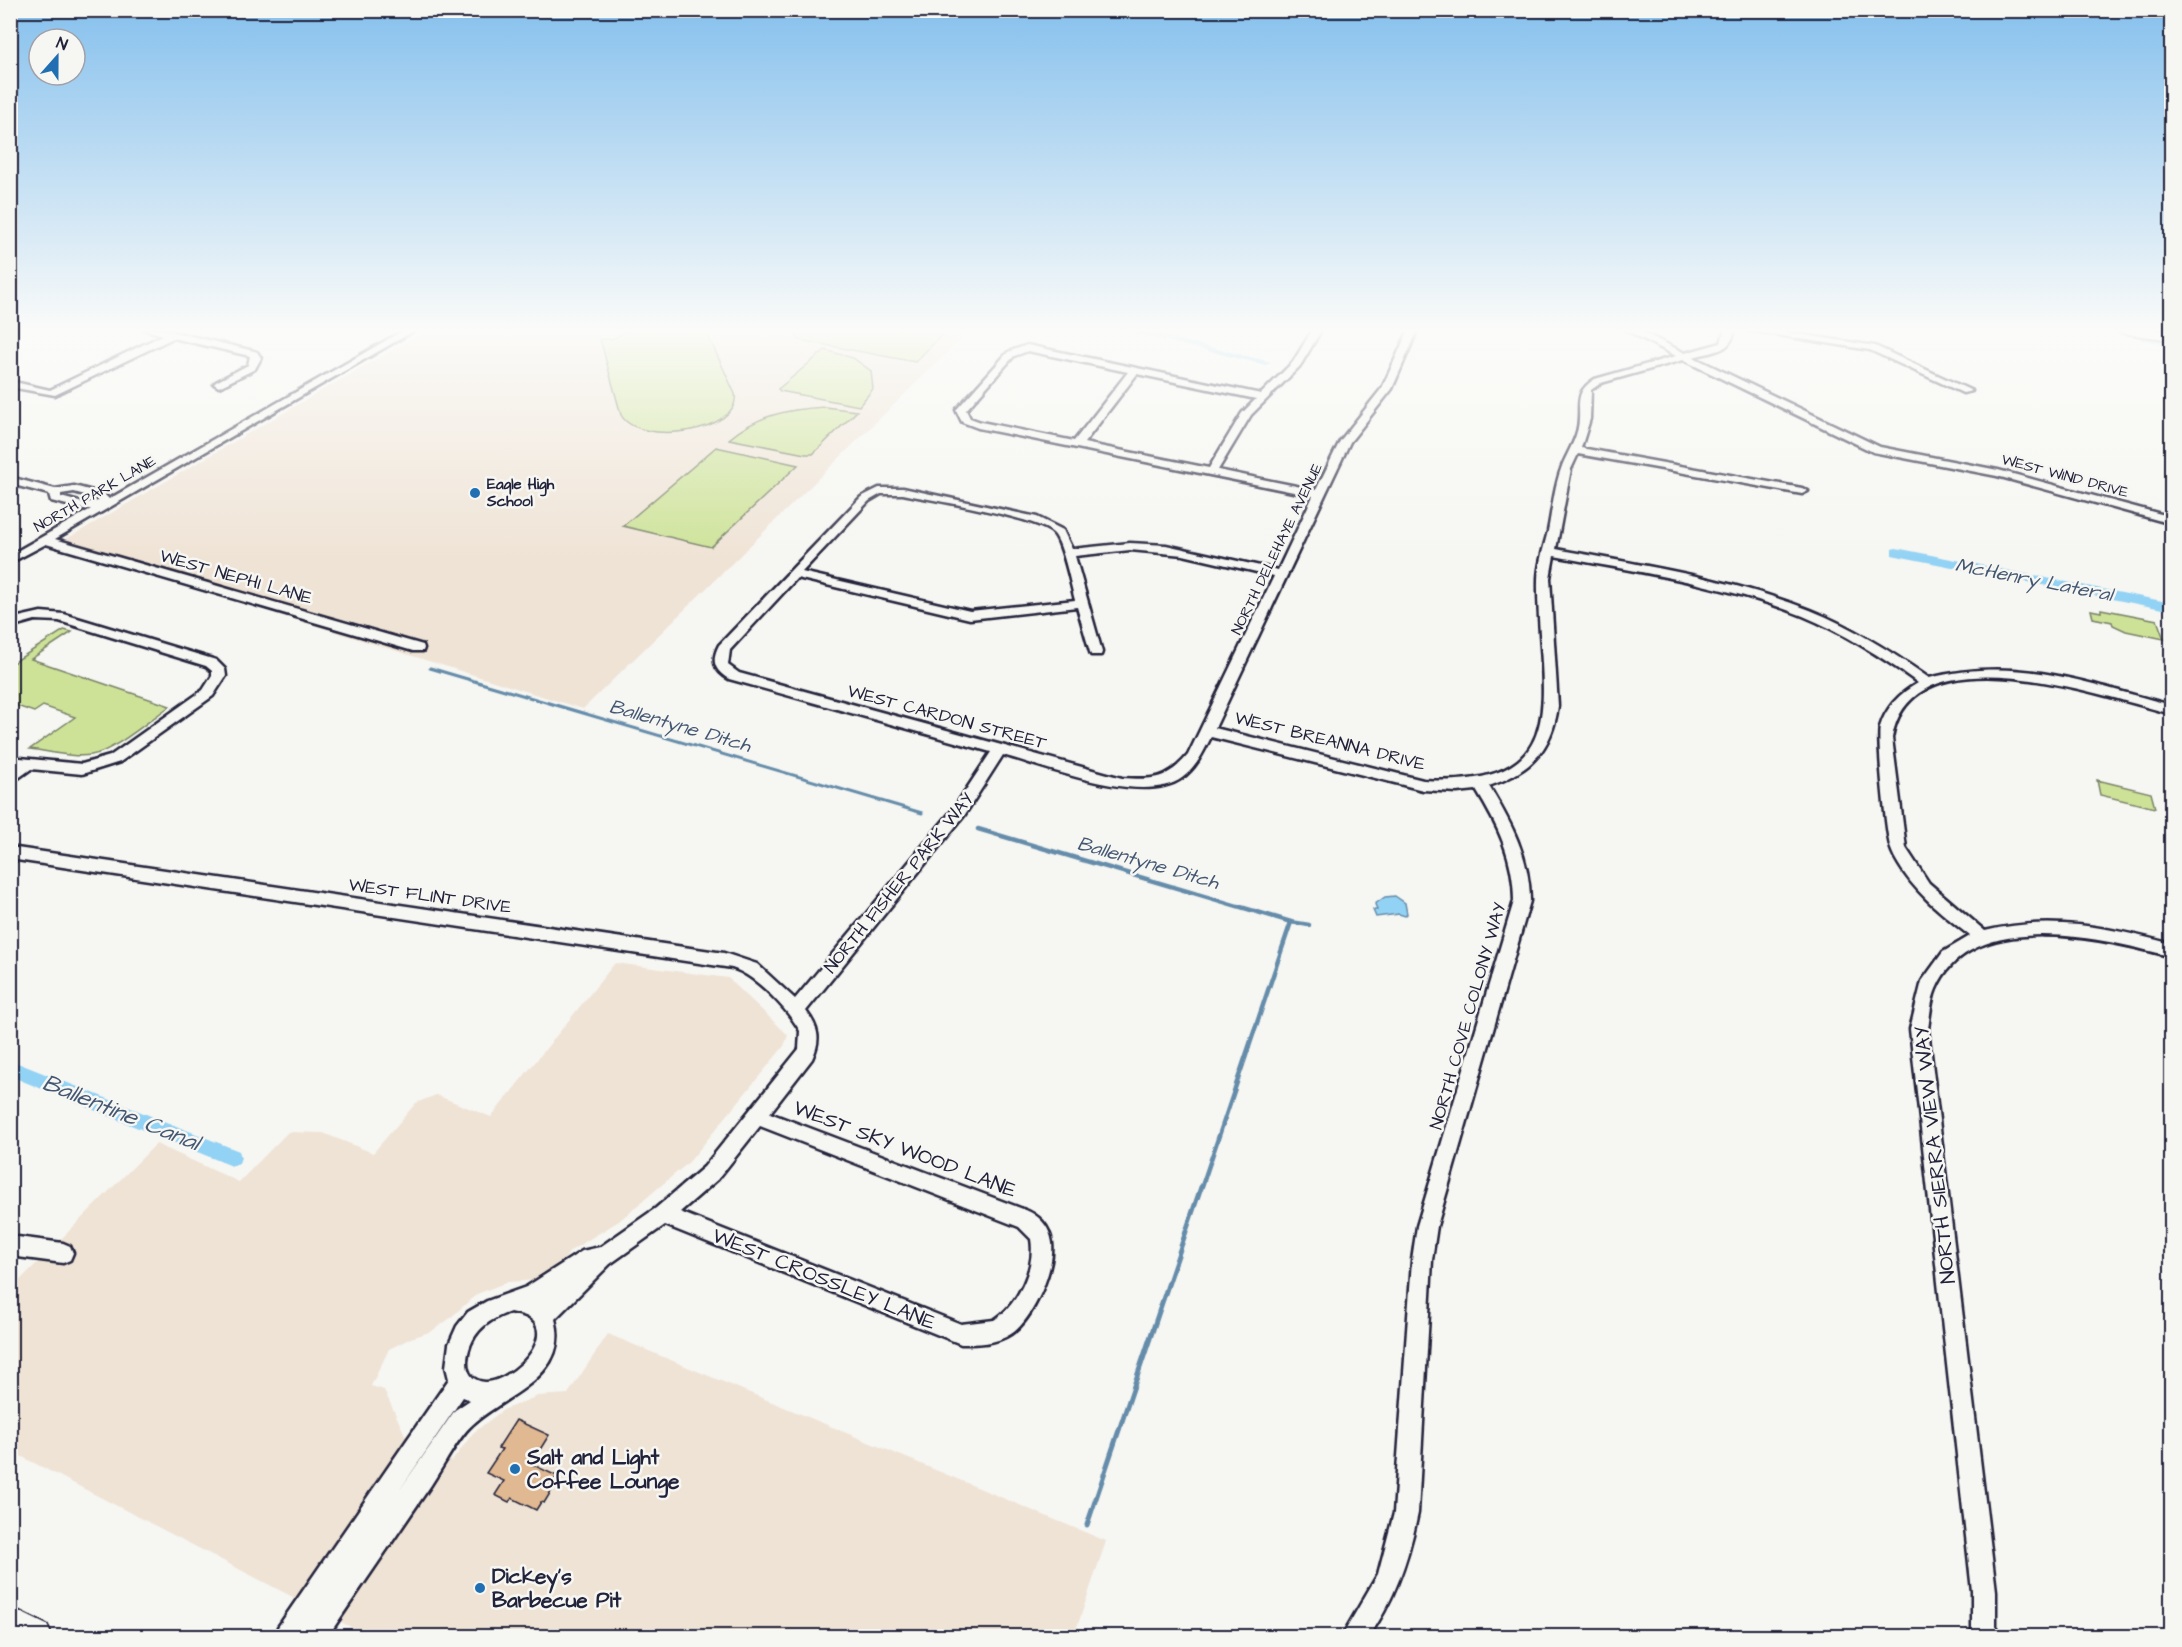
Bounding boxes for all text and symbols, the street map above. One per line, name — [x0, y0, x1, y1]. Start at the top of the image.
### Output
north arrow — [27, 27, 87, 87]
text: N — [53, 32, 71, 56]
street label: WEST WIND DRIVE — [1999, 449, 2131, 503]
street label: NORTH PARK LANE — [30, 450, 160, 538]
street label: NORTH DELEHAYE AVENUE — [1226, 460, 1328, 638]
place label: Eagle High School — [486, 474, 555, 512]
marker: Eagle High School — [468, 486, 482, 500]
street label: WEST NEPHI LANE — [157, 543, 316, 611]
water label: McHenry Lateral — [1953, 551, 2118, 610]
street label: WEST CARDON STREET — [845, 678, 1050, 756]
water label: Ballentyne Ditch — [606, 692, 755, 761]
street label: WEST BREANNA DRIVE — [1232, 705, 1428, 777]
street label: NORTH FISHER PARK WAY — [818, 787, 980, 979]
water label: Ballentyne Ditch — [1074, 829, 1223, 898]
street label: WEST FLINT DRIVE — [347, 872, 513, 920]
street label: NORTH COVE COLONY WAY — [1424, 899, 1513, 1132]
street label: NORTH SIERRA VIEW WAY — [1907, 1025, 1963, 1285]
water label: Ballentine Canal — [37, 1066, 208, 1161]
street label: WEST SKY WOOD LANE — [789, 1093, 1021, 1205]
street label: WEST CROSSLEY LANE — [708, 1221, 940, 1337]
place label: Salt and Light Coffee Lounge — [526, 1443, 680, 1498]
marker: Salt and Light Coffee Lounge — [508, 1462, 522, 1476]
place label: Dickey's Barbecue Pit — [492, 1562, 622, 1615]
marker: Dickey's Barbecue Pit — [473, 1581, 487, 1595]

